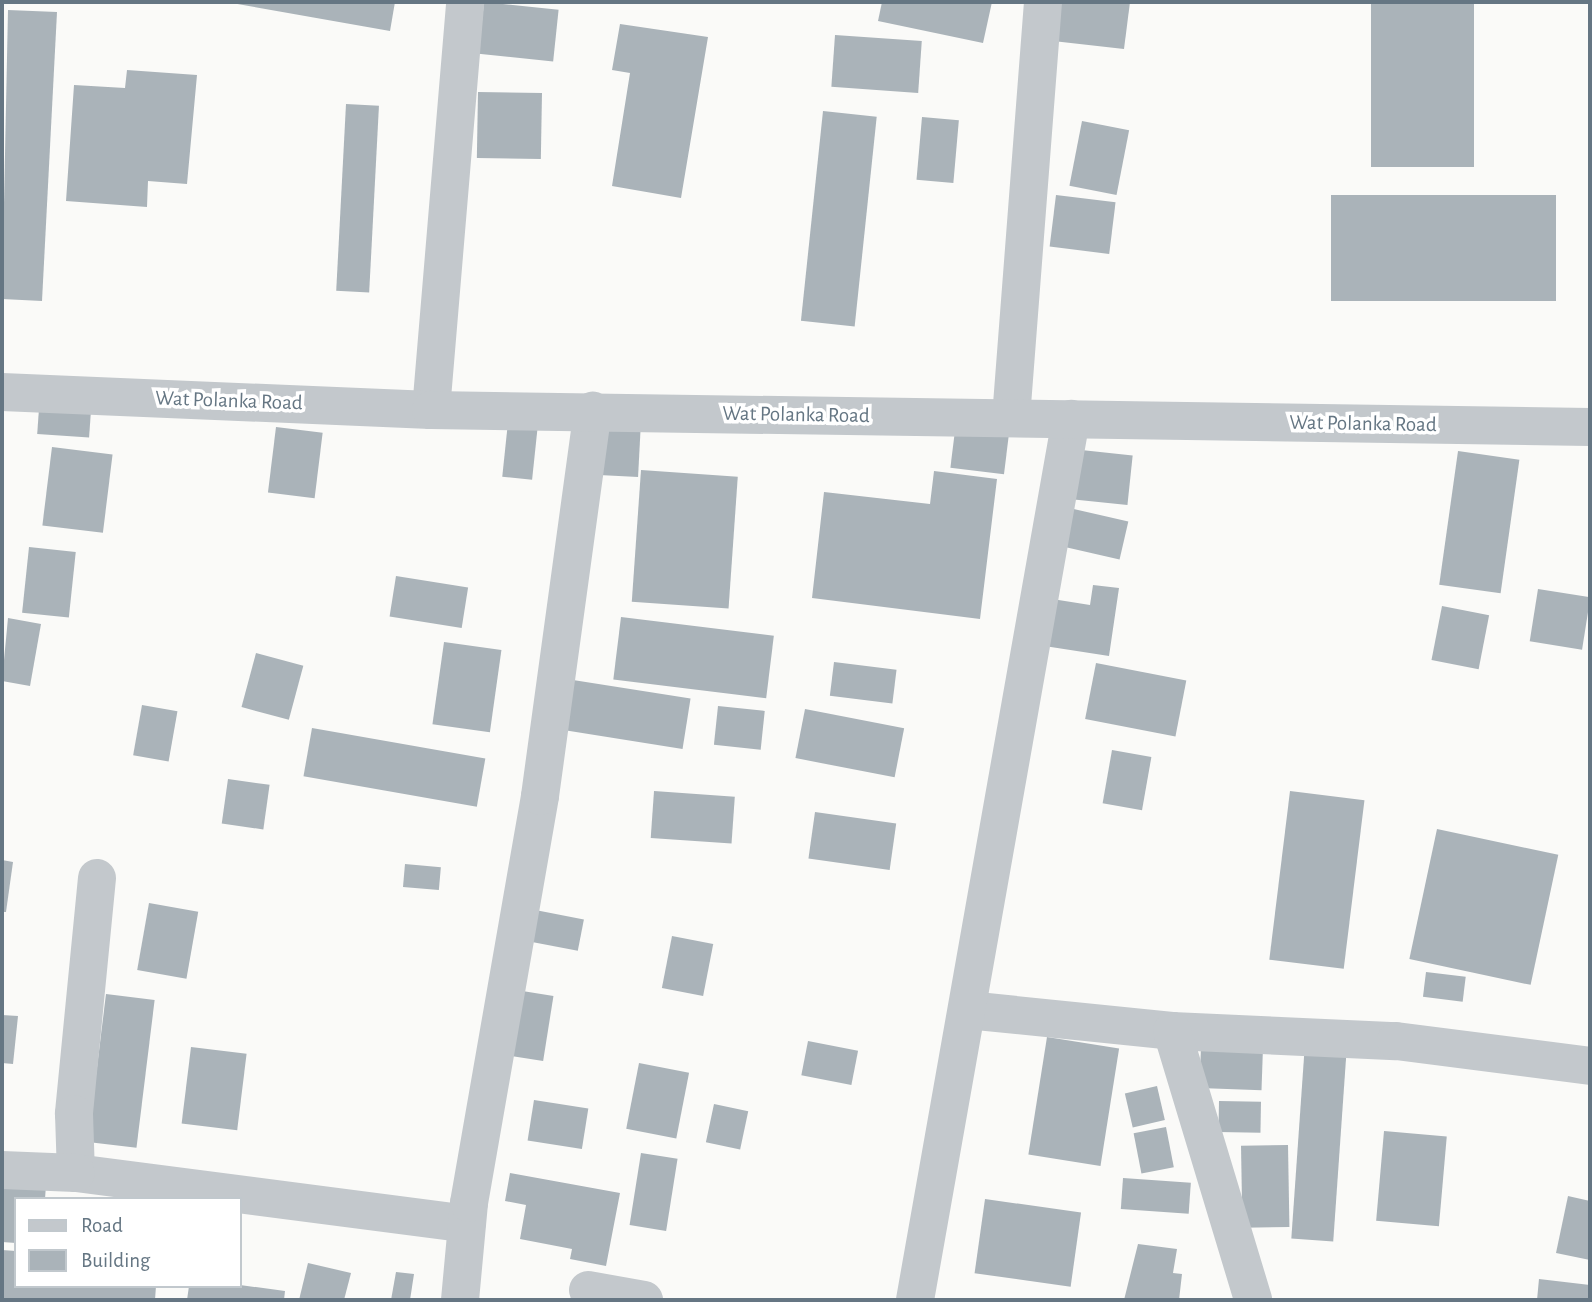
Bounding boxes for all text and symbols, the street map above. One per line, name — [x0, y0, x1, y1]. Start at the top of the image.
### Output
street label: Wat Polanka Road — [155, 386, 303, 416]
street label: Wat Polanka Road — [722, 401, 870, 429]
street label: Wat Polanka Road — [1289, 410, 1437, 438]
legend — [14, 1197, 242, 1288]
text: Road — [81, 1215, 123, 1236]
text: Building — [81, 1250, 150, 1271]

